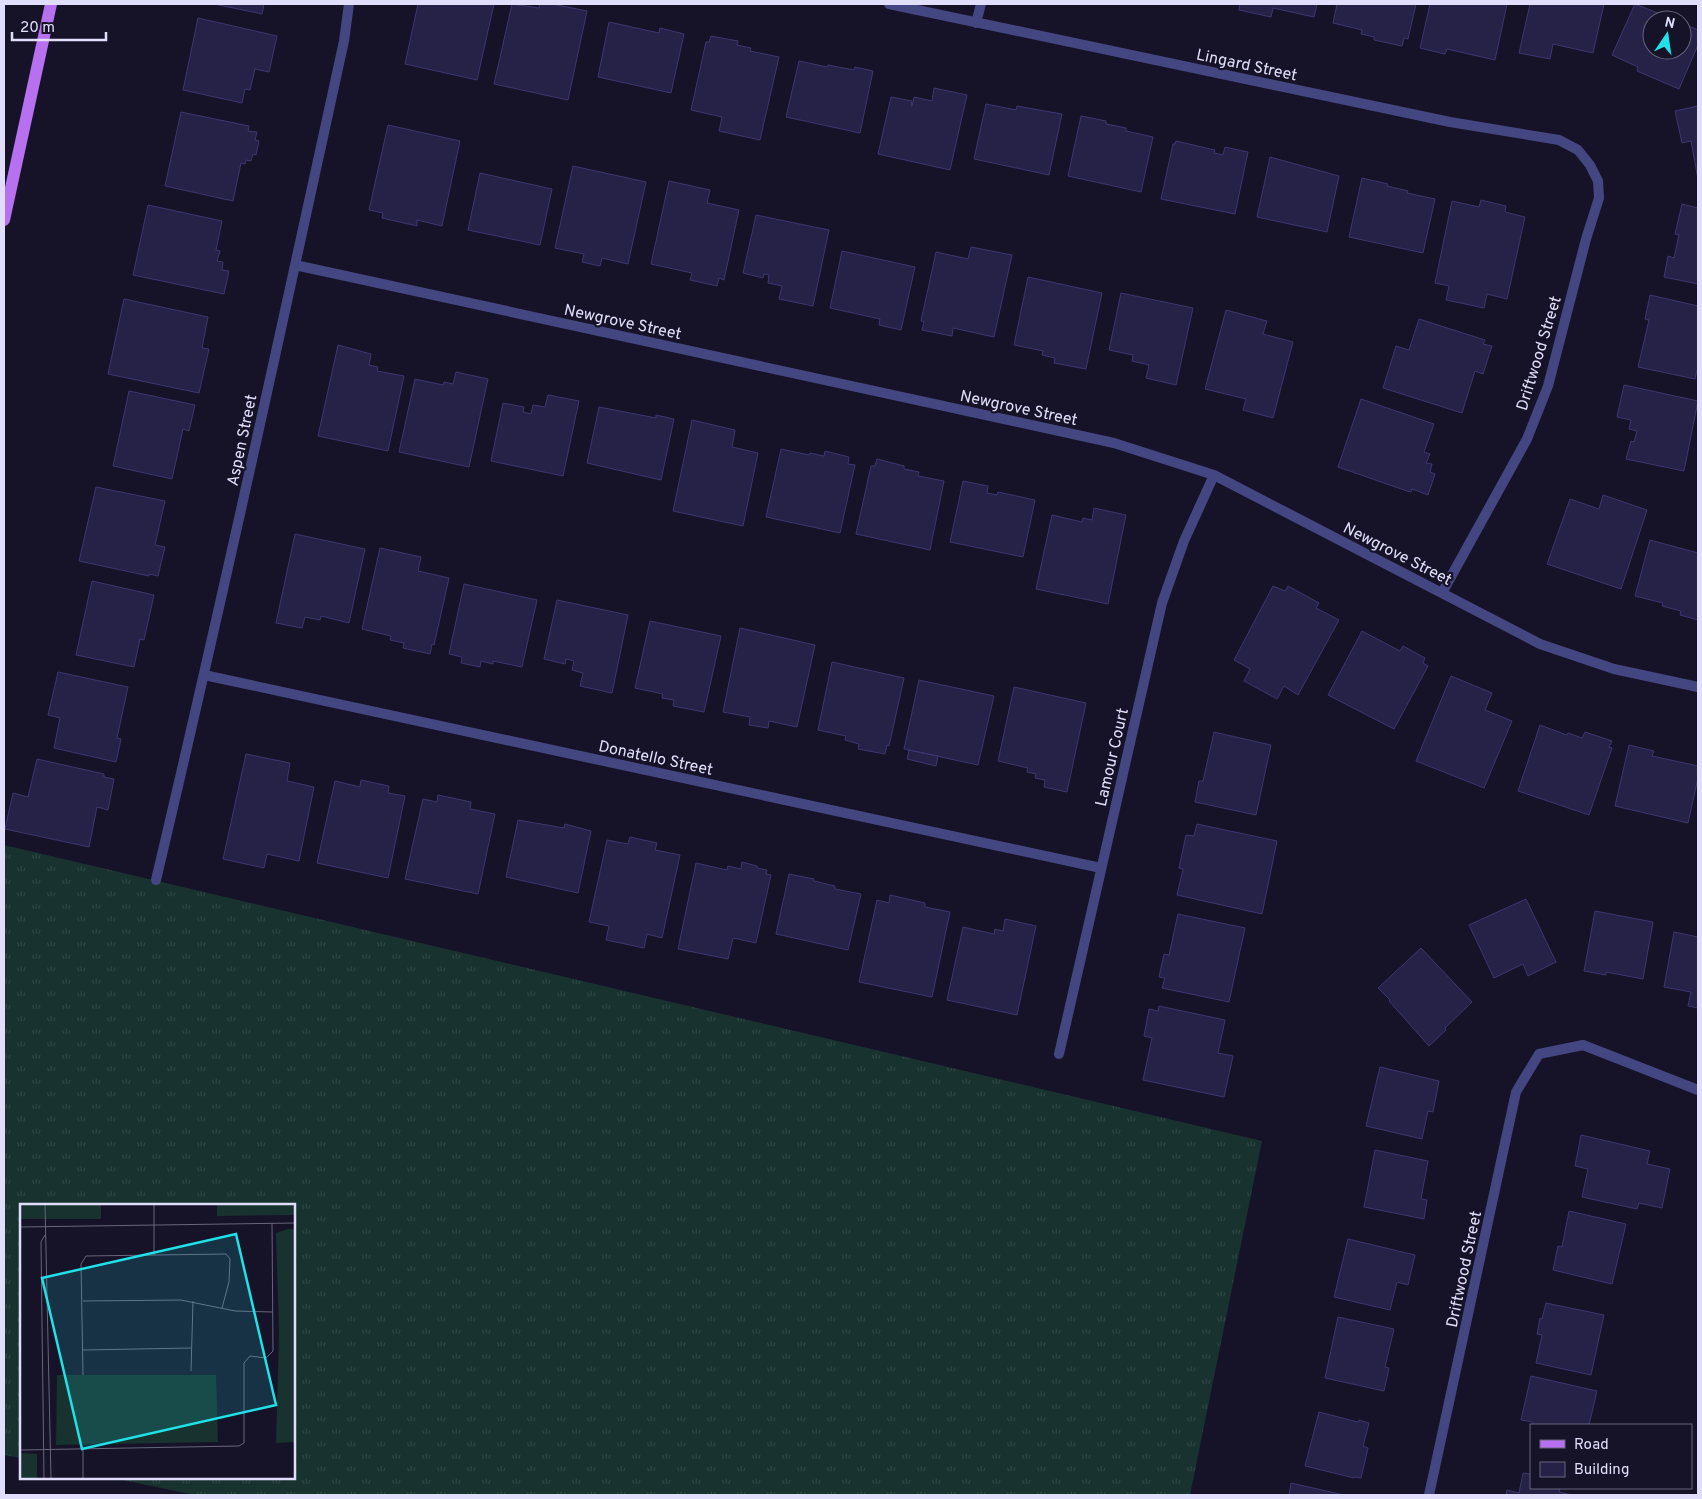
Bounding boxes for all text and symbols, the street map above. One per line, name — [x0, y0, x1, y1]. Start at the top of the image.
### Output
scale bar — [12, 10, 106, 42]
north arrow — [1642, 10, 1692, 60]
text: N — [1663, 14, 1676, 33]
text: 20 m — [20, 19, 55, 38]
street label: Lingard Street — [1194, 46, 1299, 86]
street label: Driftwood Street — [1513, 294, 1567, 413]
street label: Newgrove Street — [562, 301, 683, 345]
street label: Newgrove Street — [958, 387, 1079, 431]
street label: Aspen Street — [223, 393, 262, 488]
street label: Newgrove Street — [1339, 519, 1455, 591]
street label: Lamour Court — [1092, 706, 1134, 809]
street label: Donatello Street — [597, 737, 715, 781]
inset map — [20, 1204, 295, 1479]
street label: Driftwood Street — [1443, 1209, 1487, 1330]
legend — [1530, 1424, 1692, 1489]
text: Road — [1574, 1436, 1609, 1455]
text: Building — [1574, 1461, 1629, 1480]

